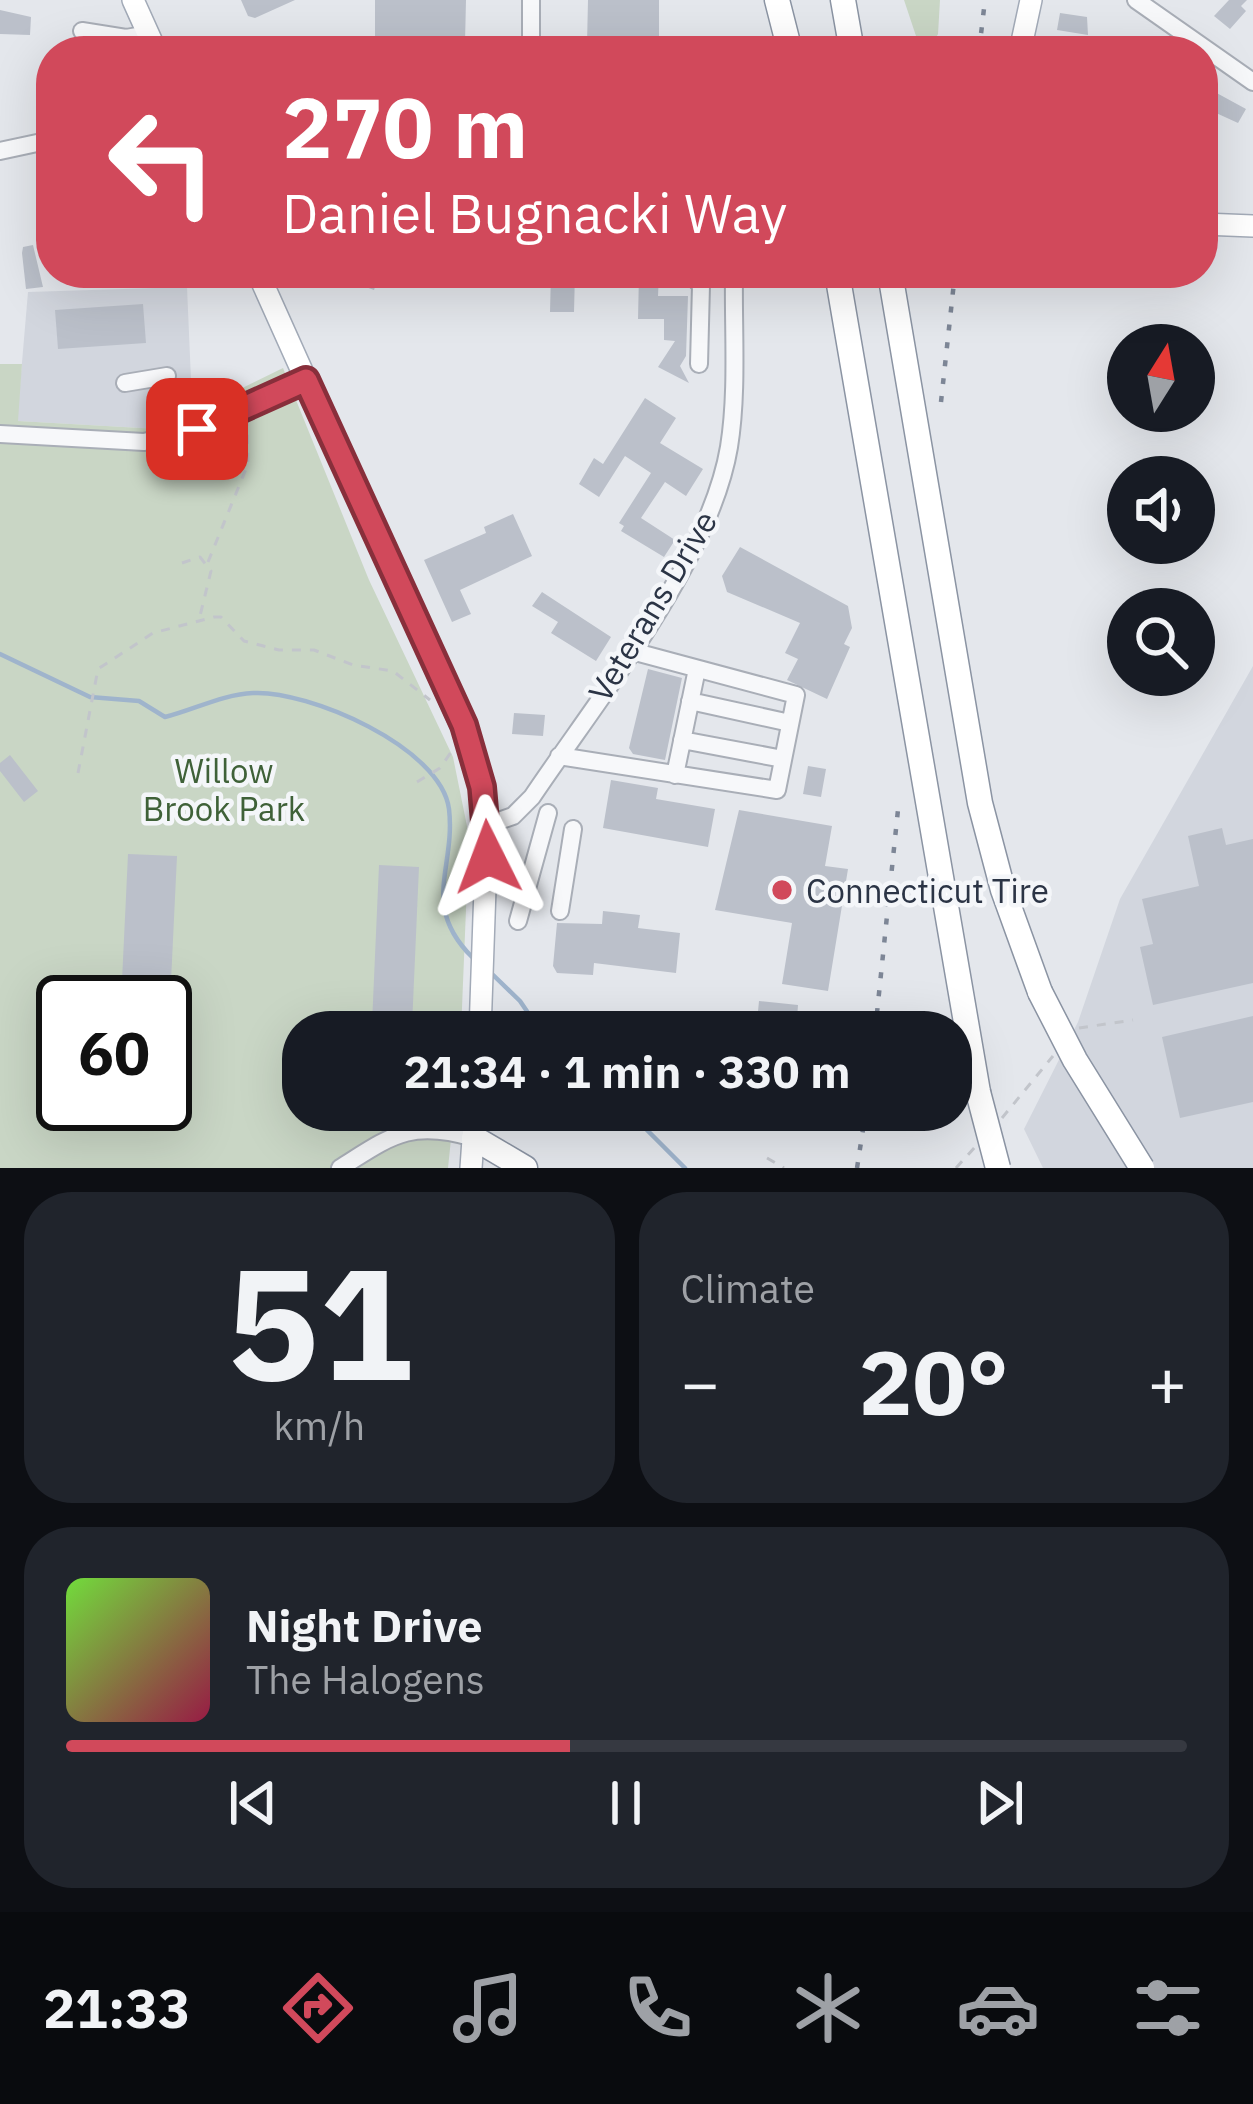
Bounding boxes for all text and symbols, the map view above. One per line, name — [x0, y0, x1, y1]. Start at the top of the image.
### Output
text: 270 m — [282, 72, 528, 181]
icon: left — [84, 84, 240, 240]
text: Daniel Bugnacki Way — [282, 178, 787, 248]
north arrow — [1107, 324, 1215, 432]
map controls — [1107, 324, 1215, 696]
pin — [146, 378, 248, 480]
icon: arrive — [164, 396, 230, 462]
button: sound — [1107, 456, 1215, 564]
street label: Veterans Drive — [578, 503, 726, 709]
button: search — [1107, 588, 1215, 696]
park label: Willow Brook Park — [143, 749, 305, 830]
position arrow — [425, 794, 551, 920]
place label: Connecticut Tire — [806, 869, 1049, 912]
marker: Connecticut Tire — [769, 877, 795, 903]
speed limit sign: 60 — [36, 975, 192, 1131]
text: 21:34 · 1 min · 330 m — [404, 1042, 850, 1100]
text: 51 — [226, 1220, 413, 1423]
text: Climate — [681, 1263, 815, 1314]
text: 20° — [859, 1323, 1009, 1440]
text: − — [681, 1339, 720, 1425]
text: + — [1147, 1339, 1187, 1425]
text: km/h — [273, 1400, 365, 1451]
text: Night Drive — [246, 1596, 483, 1654]
text: The Halogens — [246, 1654, 485, 1705]
icon: previous — [220, 1770, 286, 1836]
icon: pause — [593, 1770, 659, 1836]
icon: next — [967, 1770, 1033, 1836]
icon: directions — [276, 1966, 360, 2050]
icon: music — [446, 1966, 530, 2050]
icon: phone — [616, 1966, 700, 2050]
icon: climate — [786, 1966, 870, 2050]
icon: car — [956, 1966, 1040, 2050]
icon: filters — [1126, 1966, 1210, 2050]
text: 21:33 — [43, 1973, 190, 2043]

